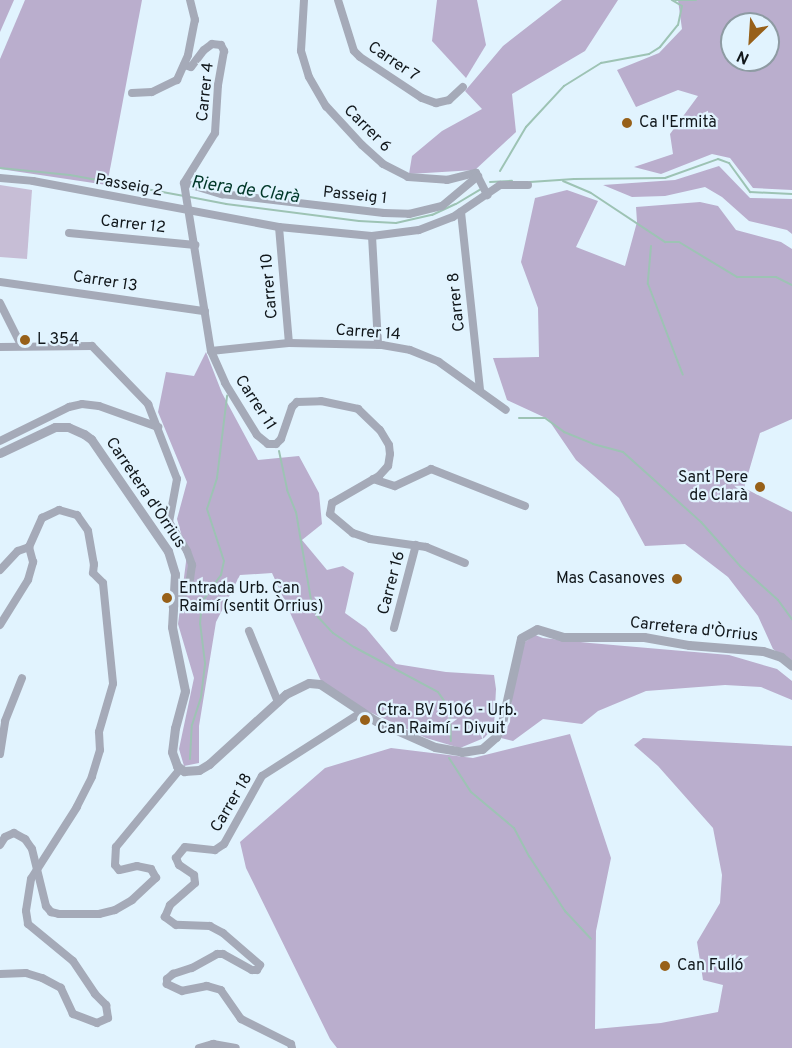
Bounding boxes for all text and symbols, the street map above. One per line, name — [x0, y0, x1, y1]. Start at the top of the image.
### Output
north arrow — [720, 12, 780, 72]
street label: Carrer 7 — [364, 38, 422, 86]
text: N — [734, 45, 753, 68]
street label: Carrer 4 — [193, 61, 219, 123]
street label: Carrer 6 — [339, 101, 395, 157]
place label: Ca l'Ermità — [639, 113, 717, 133]
marker: Ca l'Ermità — [620, 116, 634, 130]
street label: Passeig 2 — [94, 171, 164, 201]
water label: Riera de Clarà — [189, 173, 301, 209]
street label: Passeig 1 — [322, 183, 388, 209]
street label: Carrer 12 — [99, 212, 167, 238]
street label: Carrer 10 — [258, 252, 282, 320]
street label: Carrer 13 — [71, 267, 139, 297]
street label: Carrer 8 — [444, 271, 470, 333]
street label: Carrer 14 — [335, 321, 401, 345]
place label: L 354 — [37, 330, 80, 350]
marker: L 354 — [18, 333, 32, 347]
street label: Carrer 11 — [230, 372, 280, 434]
street label: Carretera d'Òrrius — [101, 434, 189, 552]
place label: Sant Pere de Clarà — [678, 468, 748, 506]
marker: Sant Pere de Clarà — [753, 480, 767, 494]
street label: Carrer 16 — [374, 549, 410, 617]
place label: Mas Casanoves — [556, 569, 665, 589]
marker: Mas Casanoves — [670, 572, 684, 586]
place label: Entrada Urb. Can Raimí (sentit Òrrius) — [179, 579, 323, 617]
marker: Entrada Urb. Can Raimí (sentit Òrrius) — [160, 591, 174, 605]
street label: Carretera d'Òrrius — [629, 614, 759, 646]
place label: Ctra. BV 5106 - Urb. Can Raimí - Divuit — [377, 701, 518, 739]
marker: Ctra. BV 5106 - Urb. Can Raimí - Divuit — [358, 713, 372, 727]
street label: Carrer 18 — [207, 770, 257, 836]
place label: Can Fulló — [677, 956, 743, 976]
marker: Can Fulló — [658, 959, 672, 973]

